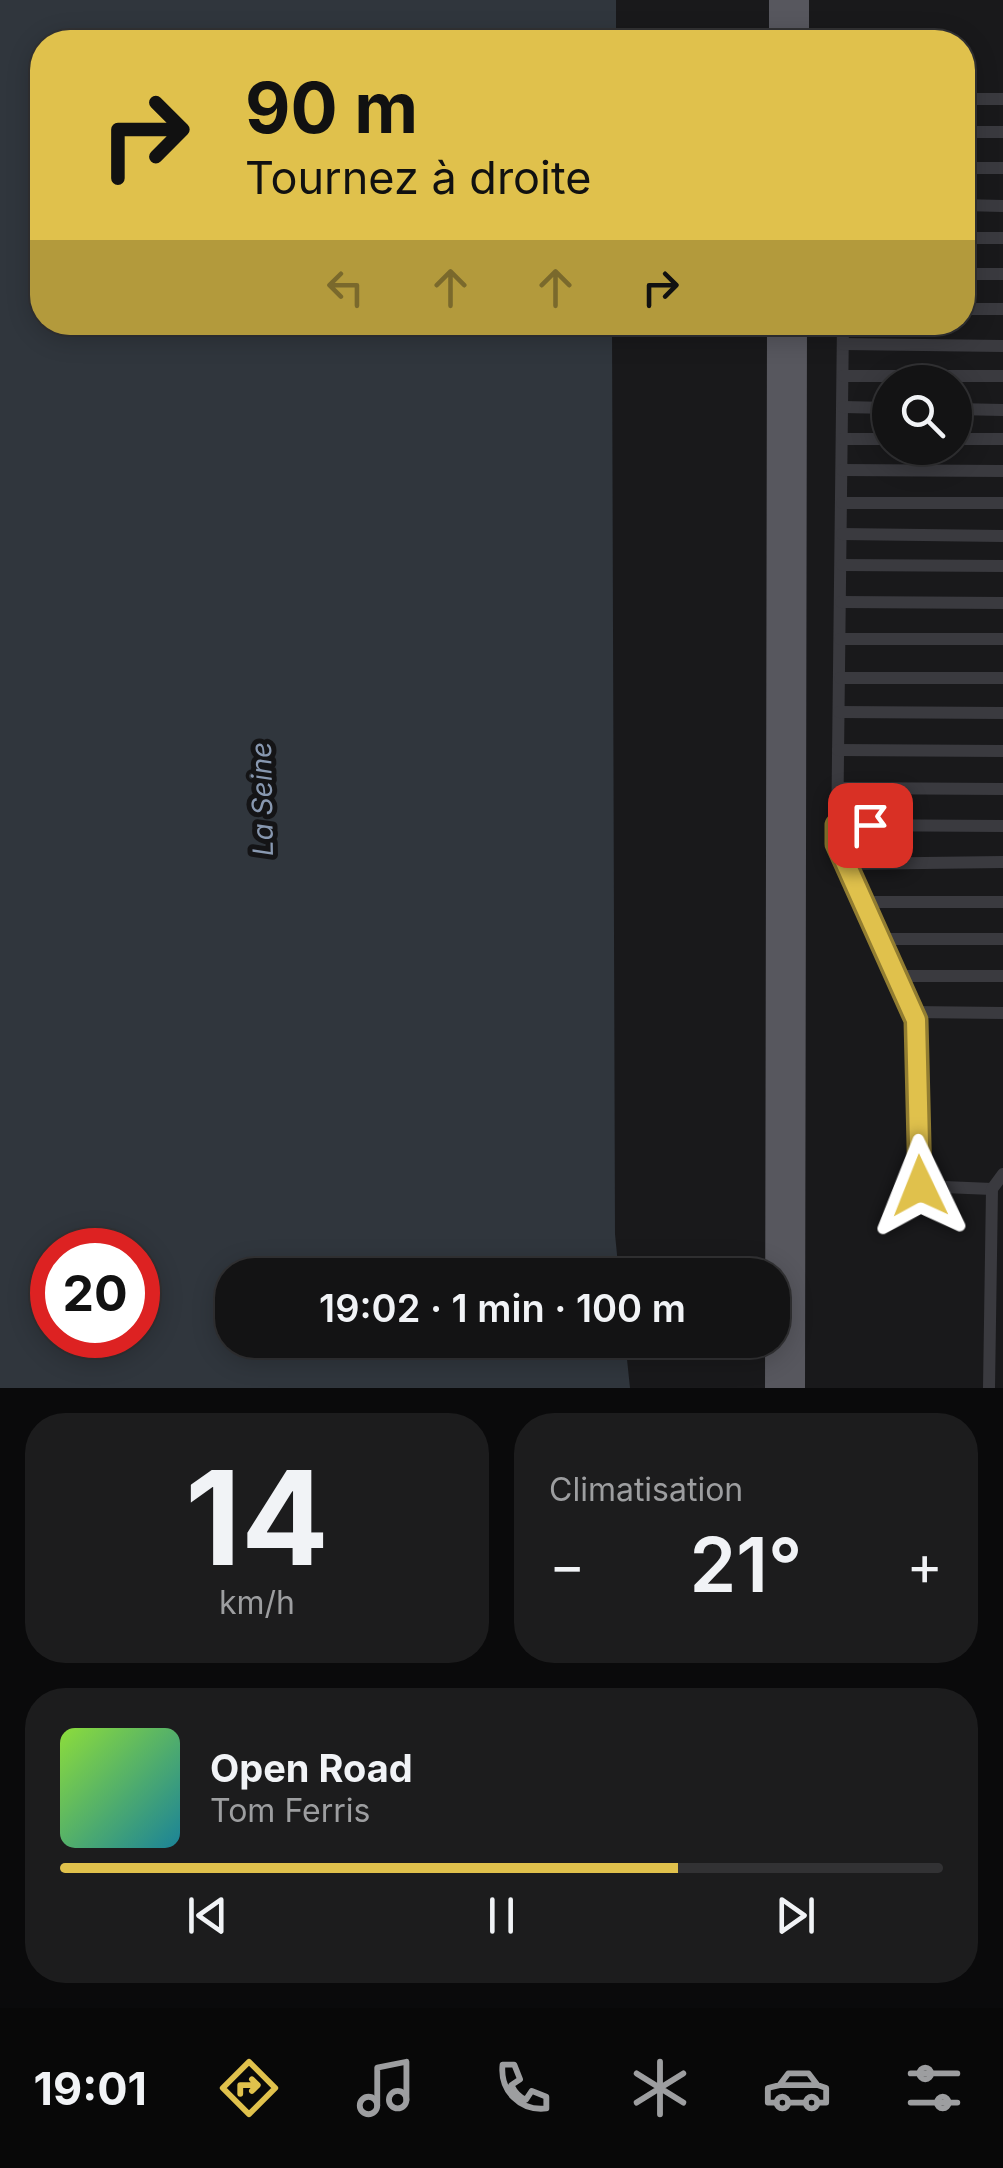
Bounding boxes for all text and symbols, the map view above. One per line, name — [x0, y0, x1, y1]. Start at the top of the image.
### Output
text: 90 m — [245, 65, 418, 150]
icon: right — [80, 70, 210, 200]
text: Tournez à droite — [245, 150, 592, 205]
icon: left — [318, 260, 373, 315]
icon: ahead — [423, 260, 478, 315]
icon: ahead — [528, 260, 583, 315]
icon: right — [633, 260, 688, 315]
map controls — [872, 365, 972, 465]
button: search — [872, 365, 972, 465]
water label: La Seine — [244, 742, 280, 856]
pin — [828, 783, 913, 868]
icon: arrive — [843, 798, 898, 853]
position arrow — [868, 1134, 972, 1238]
speed limit sign: 20 — [30, 1228, 160, 1358]
text: 19:02 · 1 min · 100 m — [319, 1285, 686, 1331]
text: 14 — [185, 1439, 329, 1596]
text: Climatisation — [549, 1470, 743, 1509]
text: 21° — [690, 1519, 802, 1610]
text: − — [549, 1532, 585, 1598]
text: + — [907, 1532, 943, 1598]
text: km/h — [219, 1583, 295, 1622]
text: Open Road — [210, 1745, 413, 1791]
text: Tom Ferris — [210, 1791, 370, 1830]
icon: previous — [180, 1888, 235, 1943]
icon: pause — [474, 1888, 529, 1943]
icon: next — [768, 1888, 823, 1943]
icon: directions — [214, 2053, 284, 2123]
icon: music — [351, 2053, 421, 2123]
icon: phone — [488, 2053, 558, 2123]
icon: climate — [625, 2053, 695, 2123]
icon: car — [762, 2053, 832, 2123]
icon: filters — [899, 2053, 969, 2123]
text: 19:01 — [34, 2061, 147, 2116]

